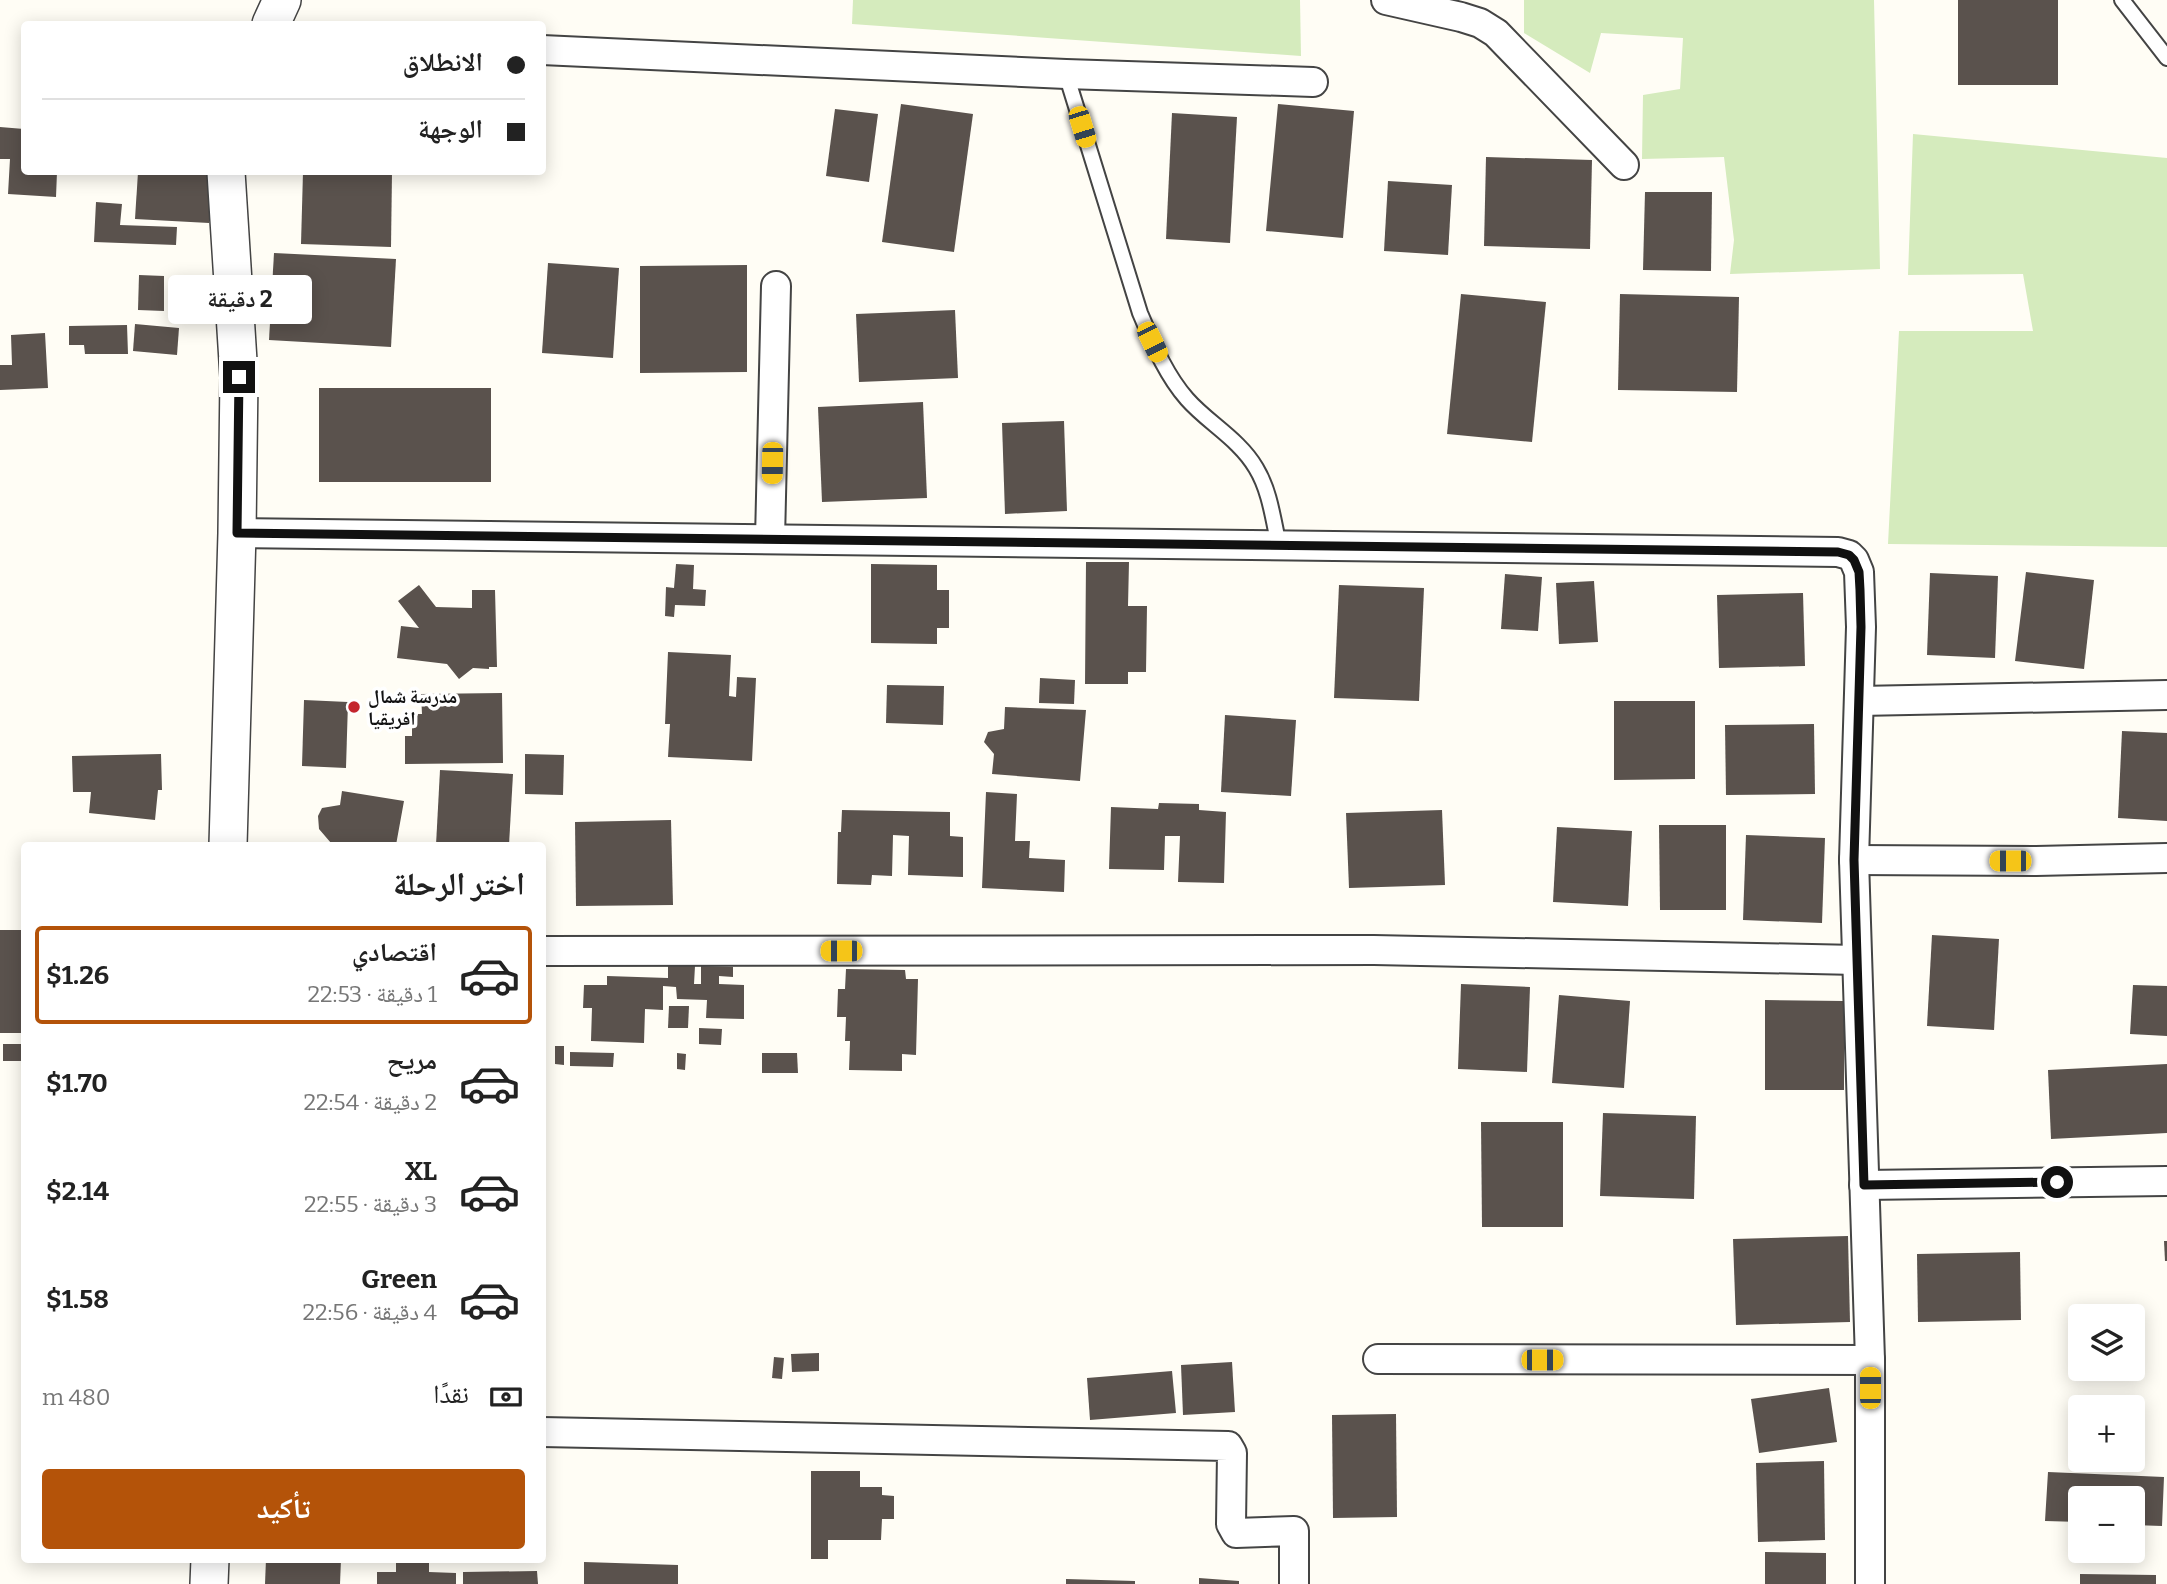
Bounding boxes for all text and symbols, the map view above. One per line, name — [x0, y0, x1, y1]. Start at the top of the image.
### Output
text: الانطلاق — [403, 47, 483, 78]
car — [1066, 104, 1099, 150]
text: الوجهة — [418, 114, 483, 145]
callout: 2 دقيقة — [167, 276, 311, 324]
text: 2 دقيقة — [207, 285, 273, 313]
car — [1134, 319, 1171, 365]
route end — [223, 361, 255, 393]
car — [762, 442, 783, 484]
place label: مدرسة شمال افريقيا — [368, 685, 457, 730]
marker: مدرسة شمال افريقيا — [346, 699, 362, 715]
car — [1990, 851, 2032, 872]
text: اختر الرحلة — [393, 865, 525, 903]
text: اقتصادي — [352, 937, 437, 968]
car — [821, 941, 863, 962]
icon: car — [458, 944, 521, 1007]
text: $1.26 — [46, 960, 109, 991]
text: 1 دقيقة · 22:53 — [308, 980, 437, 1008]
text: مريح — [387, 1045, 437, 1076]
icon: car — [458, 1052, 521, 1115]
text: $1.70 — [46, 1068, 108, 1099]
text: 2 دقيقة · 22:54 — [303, 1088, 437, 1116]
text: XL — [405, 1156, 437, 1187]
icon: car — [458, 1160, 521, 1223]
route start — [2041, 1166, 2073, 1198]
text: $2.14 — [46, 1176, 109, 1207]
text: 3 دقيقة · 22:55 — [304, 1190, 437, 1218]
text: Green — [361, 1264, 437, 1295]
icon: car — [458, 1268, 521, 1331]
text: $1.58 — [46, 1284, 109, 1315]
text: 4 دقيقة · 22:56 — [302, 1298, 437, 1326]
map controls — [2068, 1304, 2145, 1563]
button: layers — [2068, 1304, 2145, 1381]
car — [1522, 1350, 1564, 1371]
car — [1860, 1367, 1881, 1409]
icon: cash — [487, 1378, 525, 1416]
text: نقدًا — [433, 1379, 469, 1410]
text: 480 m — [42, 1383, 111, 1411]
button: + — [2068, 1395, 2145, 1472]
button: تأكيد — [42, 1469, 525, 1549]
button: − — [2068, 1486, 2145, 1563]

